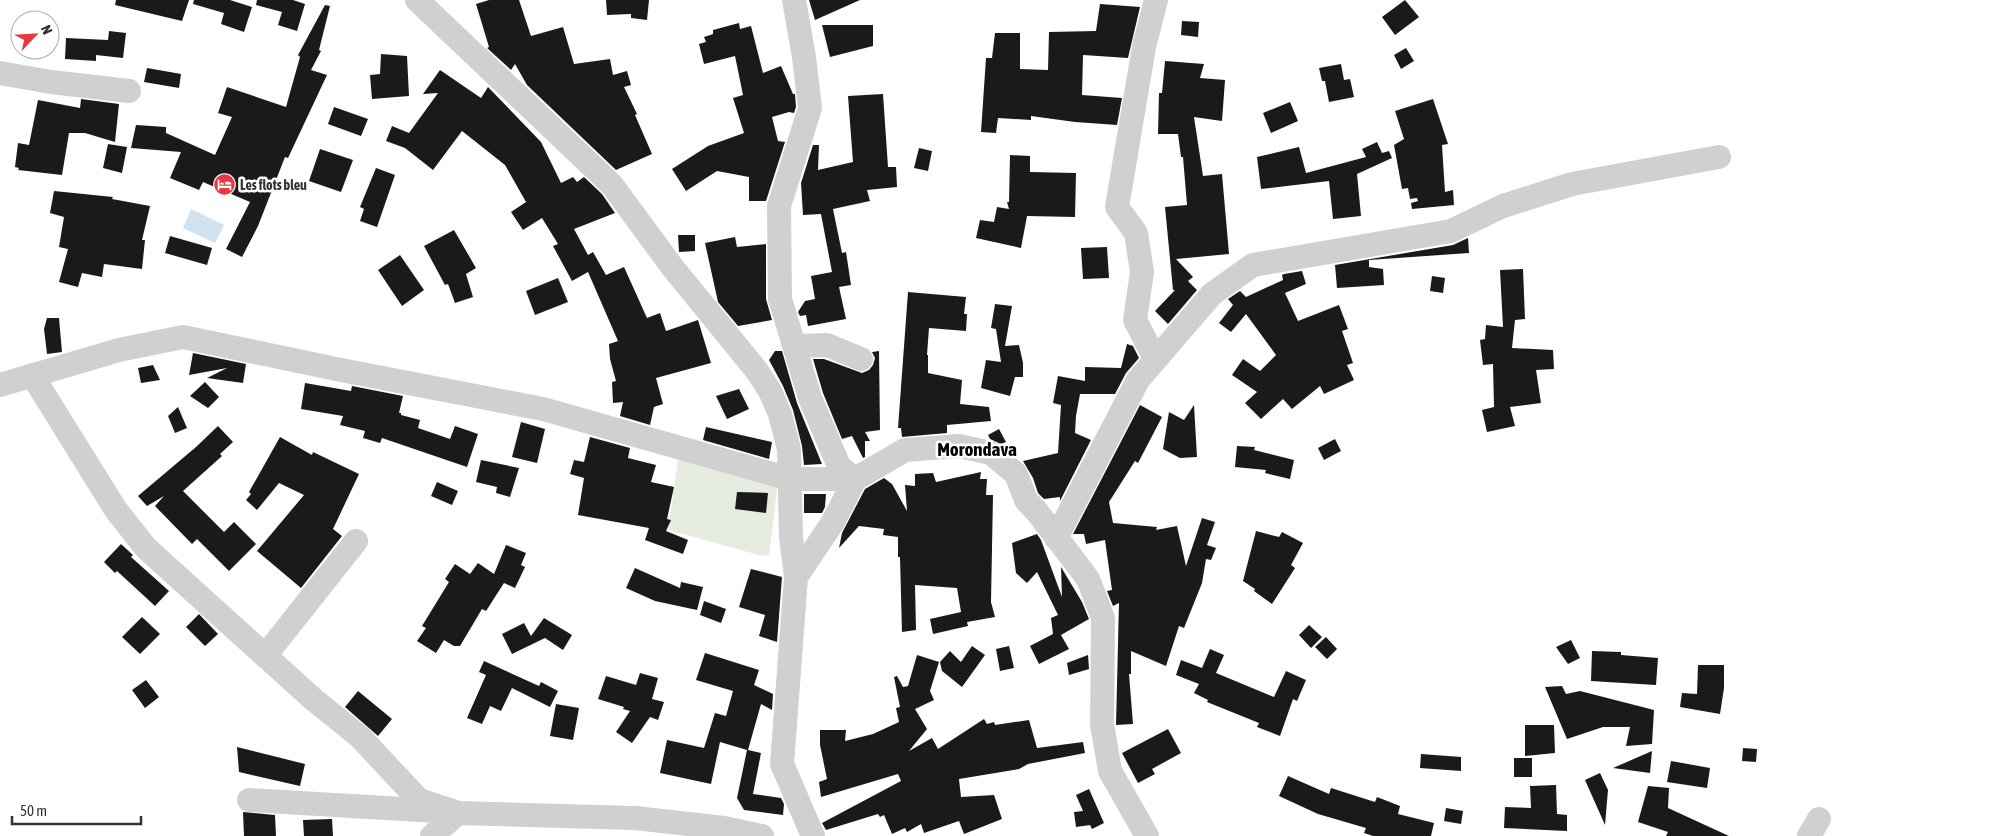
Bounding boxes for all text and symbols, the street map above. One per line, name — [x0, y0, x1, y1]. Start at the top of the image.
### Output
north arrow — [10, 10, 60, 60]
text: N — [38, 22, 56, 37]
hotel icon: Les flots bleu — [212, 173, 236, 197]
place label: Les flots bleu — [240, 177, 307, 193]
district label: Morondava — [937, 438, 1017, 460]
scale bar — [12, 794, 141, 826]
text: 50 m — [20, 802, 47, 819]

